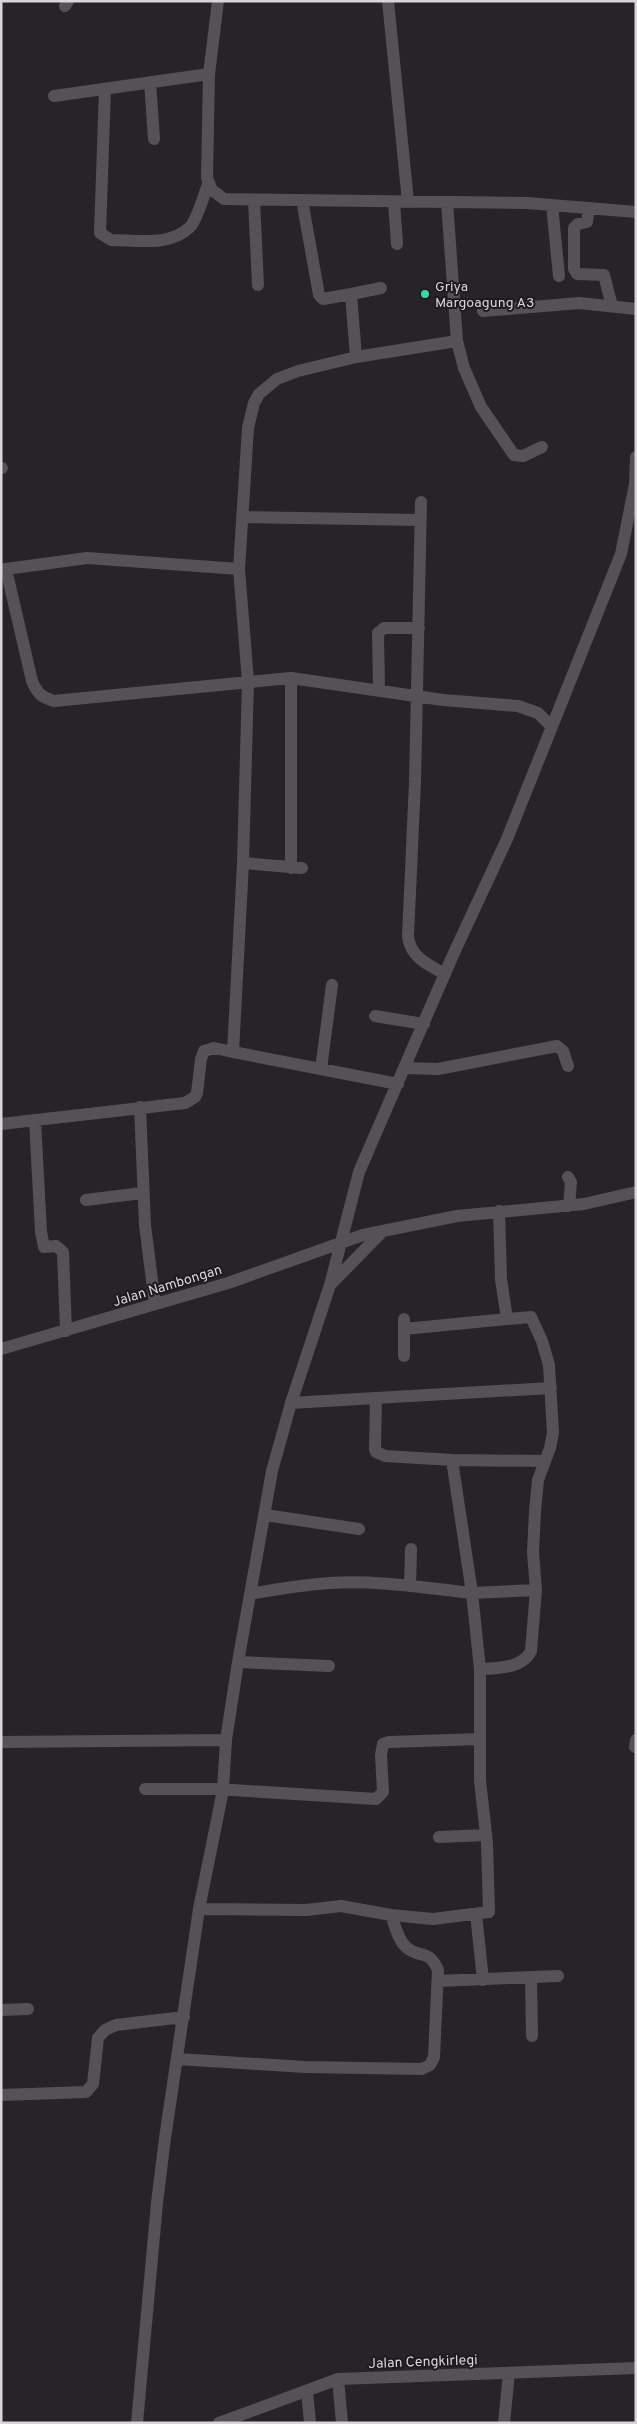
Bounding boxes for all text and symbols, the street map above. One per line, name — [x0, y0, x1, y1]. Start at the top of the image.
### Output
place label: Griya Margoagung A3 — [435, 279, 534, 312]
marker: Griya Margoagung A3 — [419, 288, 431, 300]
street label: Jalan Nambongan — [111, 1262, 224, 1311]
street label: Jalan Cengkirlegi — [368, 2352, 478, 2373]

